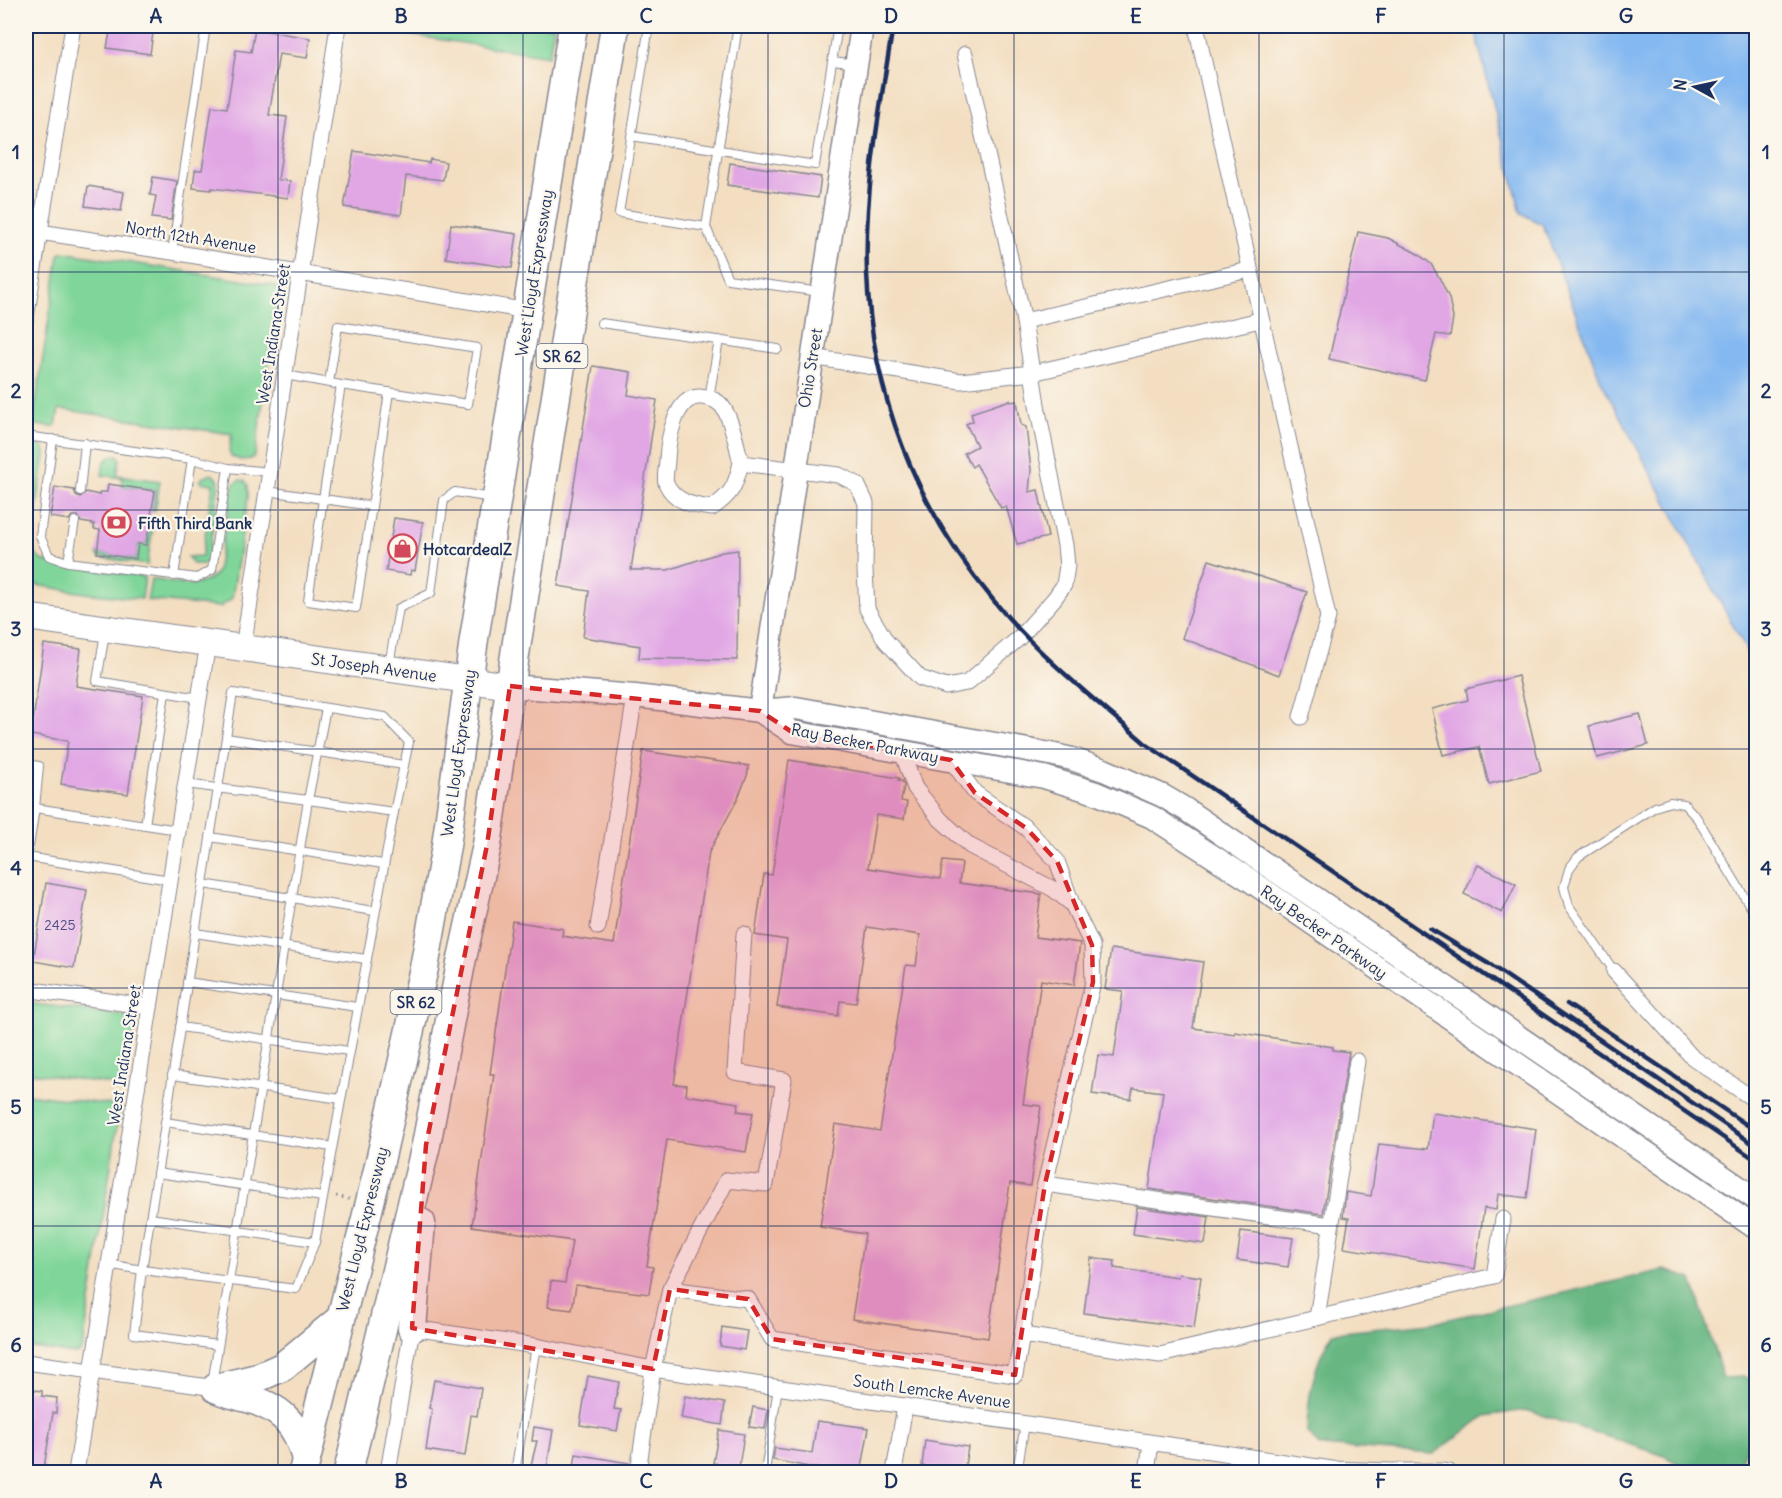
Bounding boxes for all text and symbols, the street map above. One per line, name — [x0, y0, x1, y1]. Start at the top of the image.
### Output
text: A — [150, 3, 163, 28]
text: B — [394, 3, 408, 28]
text: C — [639, 3, 653, 28]
text: D — [884, 3, 898, 28]
text: E — [1130, 3, 1142, 28]
text: F — [1375, 3, 1387, 28]
text: G — [1619, 3, 1633, 28]
north arrow — [1665, 57, 1725, 117]
text: N — [1669, 78, 1691, 92]
text: 1 — [12, 139, 20, 164]
text: 1 — [1762, 139, 1770, 164]
street label: West Lloyd Expressway — [511, 188, 557, 358]
street label: North 12th Avenue — [124, 217, 258, 257]
street label: West Indiana Street — [252, 262, 294, 406]
street label: Ohio Street — [794, 326, 826, 409]
road number: SR 62 — [536, 344, 588, 368]
text: 2 — [11, 378, 22, 403]
text: 2 — [1761, 378, 1772, 403]
bank icon: Fifth Third Bank — [101, 507, 133, 539]
place label: Fifth Third Bank — [138, 513, 252, 533]
shop icon: HotcardealZ — [386, 533, 418, 565]
place label: HotcardealZ — [423, 539, 512, 559]
text: 3 — [10, 616, 22, 641]
text: 3 — [1760, 616, 1772, 641]
street label: St Joseph Avenue — [310, 648, 438, 686]
street label: West Lloyd Expressway — [436, 668, 480, 838]
street label: Ray Becker Parkway — [789, 719, 941, 767]
text: 4 — [10, 855, 22, 880]
text: 4 — [1760, 855, 1772, 880]
street label: Ray Becker Parkway — [1257, 881, 1391, 983]
house number: 2425 — [44, 916, 76, 934]
street label: West Indiana Street — [103, 983, 145, 1127]
road number: SR 62 — [390, 990, 442, 1014]
text: 5 — [10, 1094, 22, 1119]
text: 5 — [1760, 1094, 1772, 1119]
street label: West Lloyd Expressway — [332, 1145, 392, 1313]
text: 6 — [10, 1332, 22, 1357]
text: 6 — [1760, 1332, 1772, 1357]
street label: South Lemcke Avenue — [852, 1370, 1012, 1412]
text: A — [150, 1468, 163, 1493]
text: B — [394, 1468, 408, 1493]
text: C — [639, 1468, 653, 1493]
text: D — [884, 1468, 898, 1493]
text: E — [1130, 1468, 1142, 1493]
text: F — [1375, 1468, 1387, 1493]
text: G — [1619, 1468, 1633, 1493]

